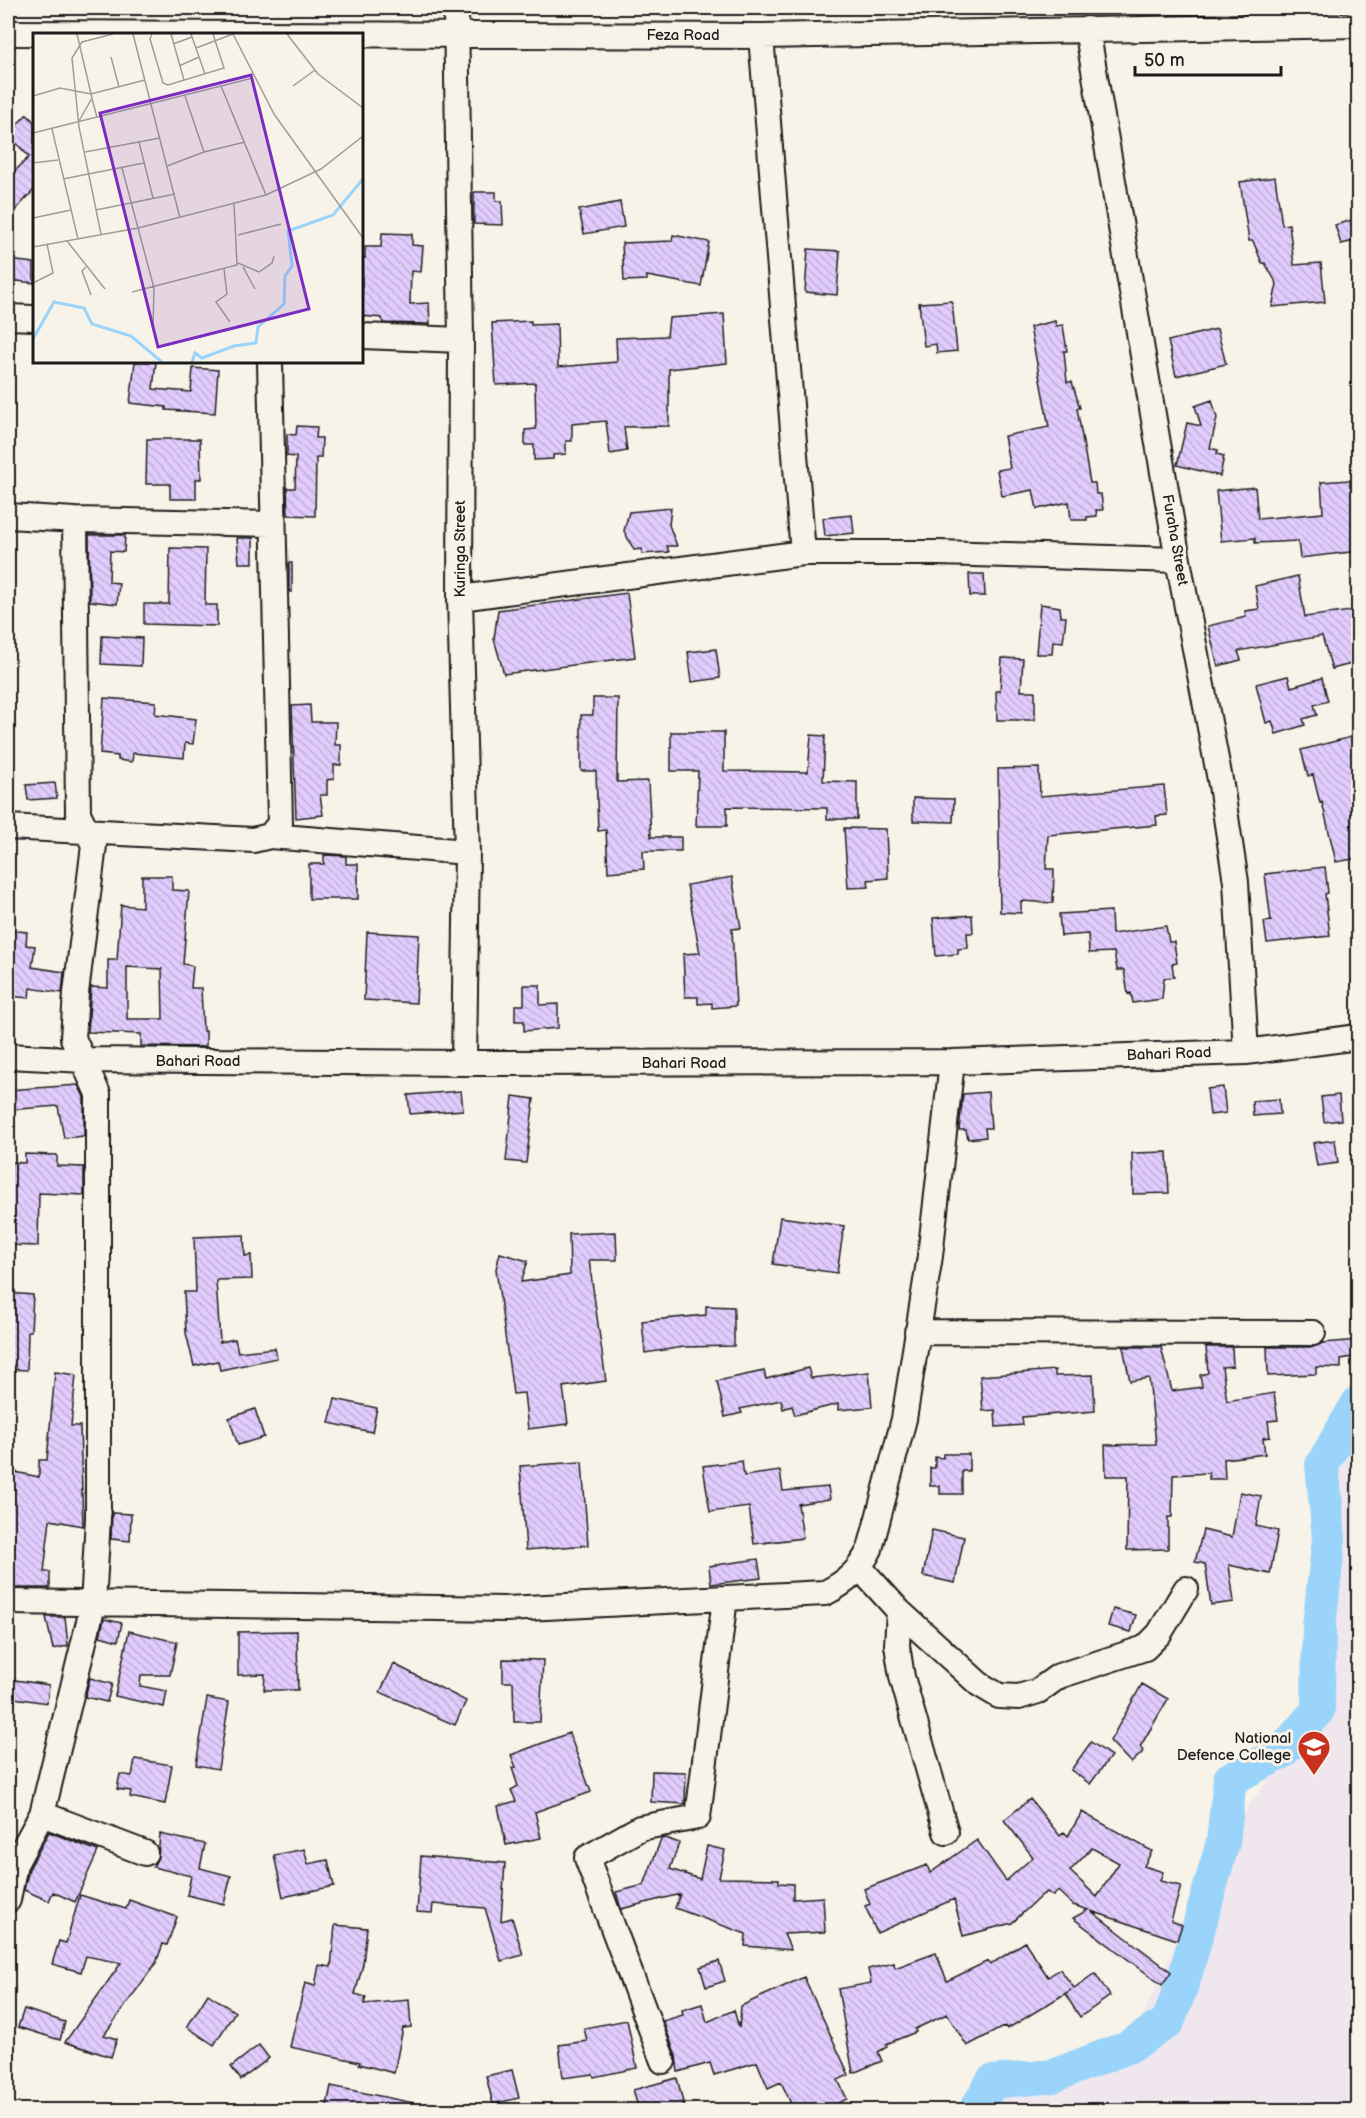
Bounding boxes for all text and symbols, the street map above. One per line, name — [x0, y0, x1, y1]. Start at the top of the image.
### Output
street label: Feza Road — [646, 26, 720, 45]
inset map — [33, 33, 363, 363]
scale bar — [1135, 39, 1280, 77]
text: 50 m — [1144, 50, 1185, 71]
street label: Furaha Street — [1158, 493, 1192, 588]
street label: Kuringa Street — [451, 500, 470, 598]
street label: Bahari Road — [1126, 1043, 1212, 1065]
street label: Bahari Road — [156, 1052, 240, 1071]
street label: Bahari Road — [642, 1054, 726, 1073]
place label: National Defence College — [1177, 1729, 1291, 1765]
school or university icon: National Defence College — [1296, 1729, 1332, 1776]

